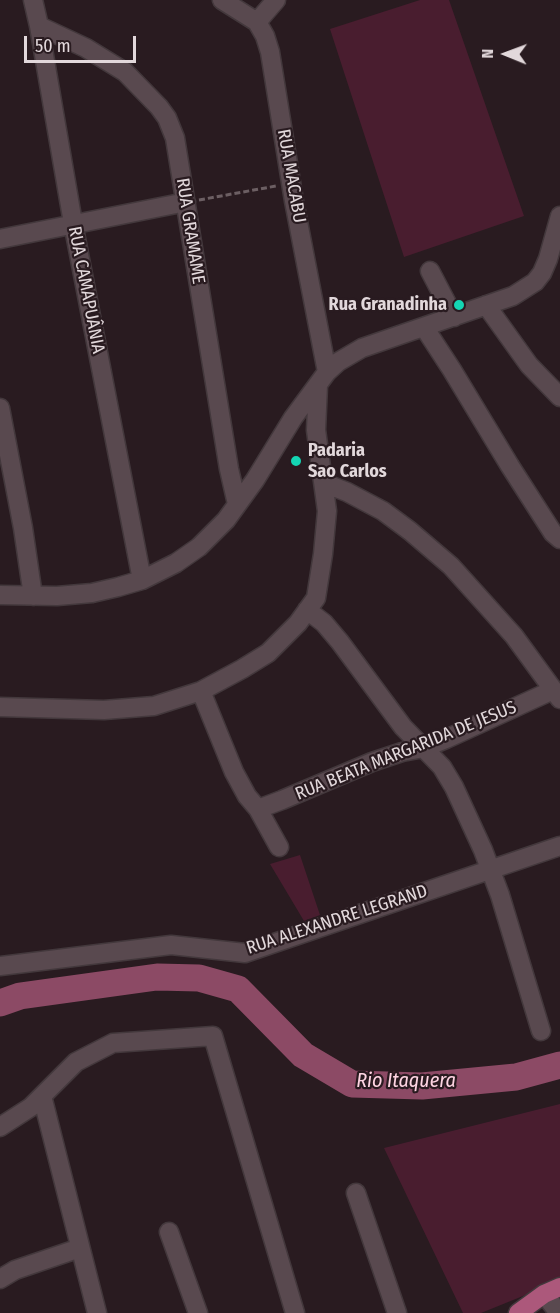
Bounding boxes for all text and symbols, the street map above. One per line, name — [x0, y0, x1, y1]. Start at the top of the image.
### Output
scale bar — [27, 24, 140, 62]
north arrow — [476, 24, 536, 84]
text: 50 m — [35, 35, 71, 57]
text: N — [478, 49, 497, 59]
street label: RUA MACABU — [272, 127, 310, 225]
street label: RUA GRAMAME — [171, 177, 209, 285]
street label: RUA CAMAPUÂNIA — [63, 225, 109, 355]
place label: Rua Granadinha — [329, 294, 447, 316]
marker: Rua Granadinha — [452, 298, 466, 312]
place label: Padaria Sao Carlos — [308, 440, 387, 482]
marker: Padaria Sao Carlos — [289, 454, 303, 468]
street label: RUA BEATA MARGARIDA DE JESUS — [292, 697, 520, 805]
street label: RUA ALEXANDRE LEGRAND — [244, 881, 430, 959]
water label: Rio Itaquera — [356, 1069, 456, 1093]

